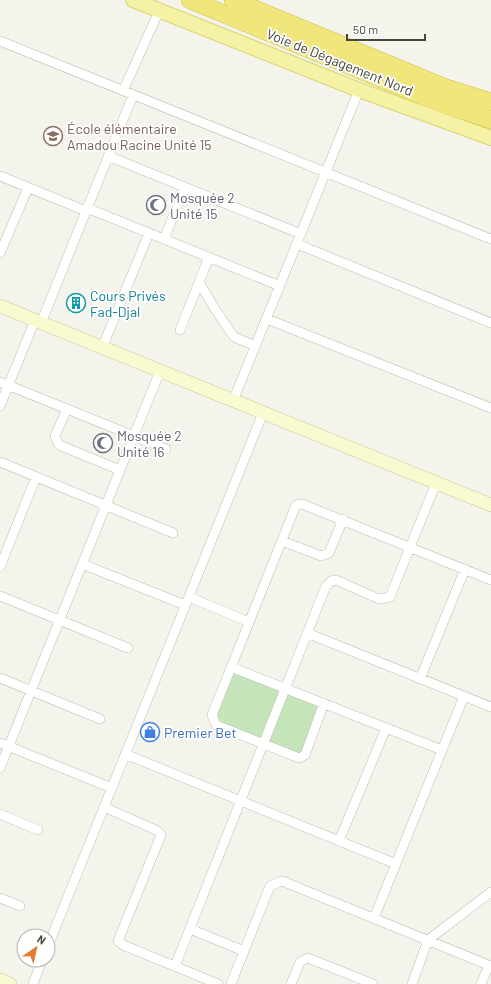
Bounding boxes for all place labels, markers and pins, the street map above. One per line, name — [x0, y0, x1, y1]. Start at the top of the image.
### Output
place label: École élémentaire Amadou Racine Unité 15 — [67, 120, 212, 153]
school or university icon: École élémentaire Amadou Racine Unité 15 — [42, 125, 64, 147]
place label: Mosquée 2 Unité 15 — [170, 189, 235, 222]
mosque icon: Mosquée 2 Unité 15 — [145, 194, 167, 216]
place label: Cours Privés Fad-Djal — [90, 287, 166, 320]
building icon: Cours Privés Fad-Djal — [65, 292, 87, 314]
place label: Mosquée 2 Unité 16 — [117, 427, 182, 460]
mosque icon: Mosquée 2 Unité 16 — [92, 432, 114, 454]
shop icon: Premier Bet — [139, 721, 161, 743]
place label: Premier Bet — [164, 724, 237, 741]

